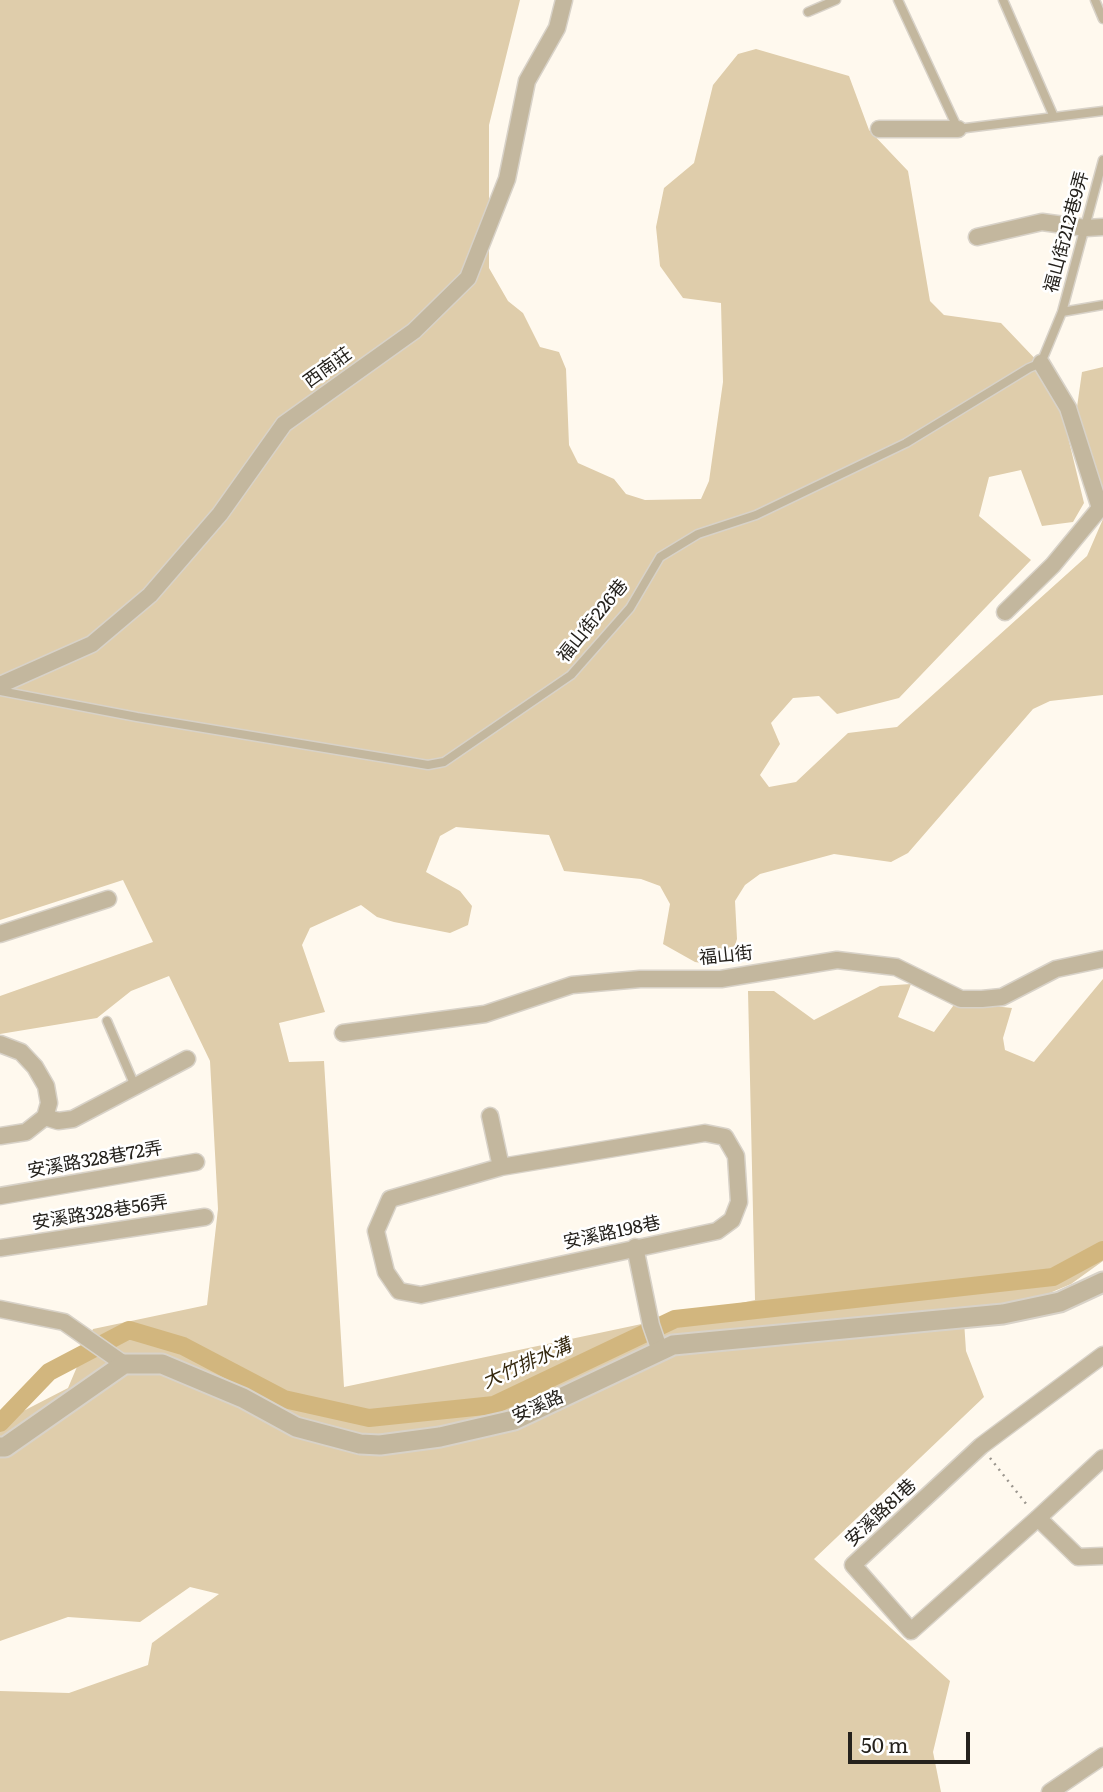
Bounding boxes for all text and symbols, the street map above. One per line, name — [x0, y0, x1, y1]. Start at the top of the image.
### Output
street label: 福山街212巷9弄 — [1040, 169, 1094, 295]
street label: 西南莊 — [300, 343, 356, 393]
street label: 福山街226巷 — [553, 575, 633, 667]
street label: 福山街 — [698, 942, 754, 970]
street label: 安溪路328巷72弄 — [26, 1138, 164, 1182]
street label: 安溪路328巷56弄 — [31, 1192, 169, 1234]
street label: 安溪路198巷 — [562, 1212, 662, 1254]
water label: 大竹排水溝 — [479, 1334, 575, 1394]
street label: 安溪路 — [509, 1386, 567, 1428]
street label: 安溪路81巷 — [841, 1475, 921, 1551]
scale bar — [851, 1718, 974, 1762]
text: 50 m — [861, 1728, 908, 1759]

